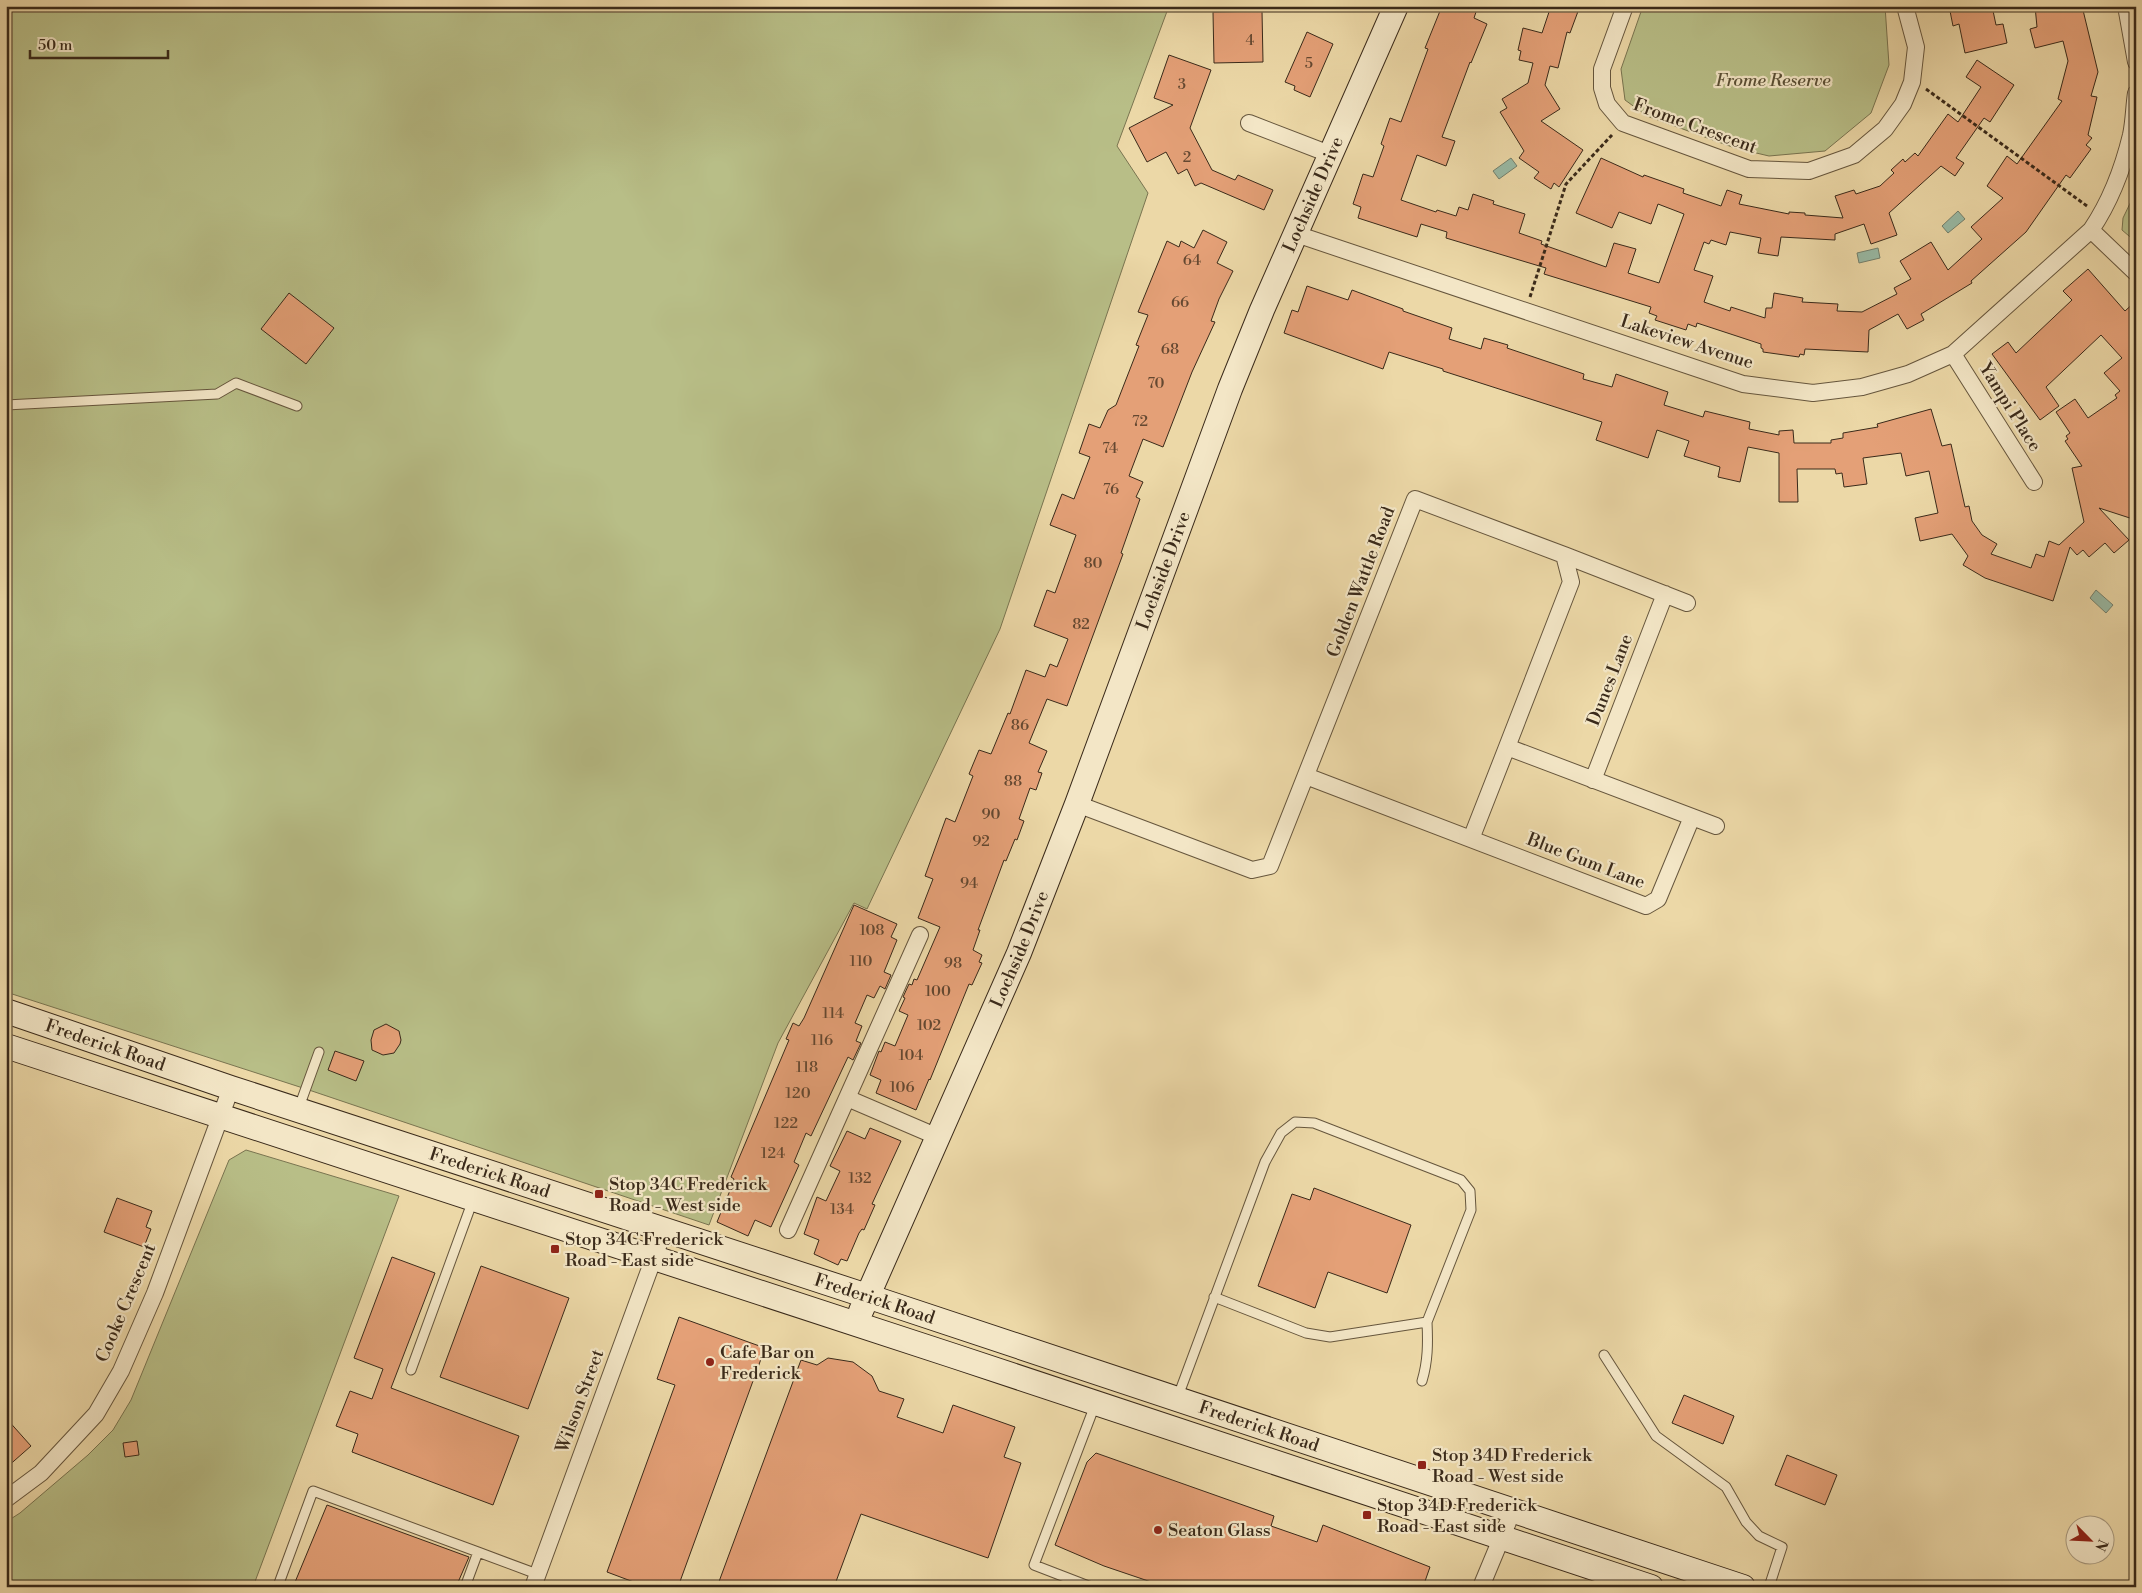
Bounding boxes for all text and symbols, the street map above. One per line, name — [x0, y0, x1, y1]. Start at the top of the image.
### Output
scale bar — [30, 28, 168, 60]
house number: 4 — [1246, 31, 1255, 50]
text: 50 m — [38, 36, 72, 55]
house number: 5 — [1305, 54, 1313, 73]
park label: Frome Reserve — [1715, 69, 1831, 92]
house number: 3 — [1178, 75, 1186, 94]
street label: Frome Crescent — [1630, 93, 1761, 159]
street label: Lochside Drive — [1277, 133, 1349, 256]
house number: 2 — [1183, 148, 1191, 167]
house number: 64 — [1183, 251, 1201, 270]
house number: 66 — [1171, 293, 1189, 312]
street label: Lakeview Avenue — [1618, 310, 1756, 374]
house number: 68 — [1161, 340, 1179, 359]
street label: Yampi Place — [1973, 357, 2046, 456]
house number: 70 — [1147, 374, 1165, 393]
house number: 72 — [1132, 412, 1148, 431]
house number: 74 — [1102, 439, 1118, 458]
house number: 76 — [1103, 480, 1119, 499]
street label: Golden Wattle Road — [1322, 503, 1401, 661]
street label: Lochside Drive — [1131, 508, 1195, 633]
house number: 80 — [1083, 554, 1103, 573]
house number: 82 — [1072, 615, 1090, 634]
street label: Dunes Lane — [1582, 631, 1638, 729]
house number: 86 — [1011, 716, 1029, 735]
house number: 88 — [1004, 772, 1022, 791]
house number: 90 — [981, 805, 1001, 824]
street label: Blue Gum Lane — [1523, 828, 1648, 894]
house number: 92 — [972, 832, 990, 851]
house number: 94 — [960, 874, 978, 893]
street label: Lochside Drive — [985, 887, 1054, 1011]
house number: 108 — [859, 921, 885, 940]
house number: 110 — [850, 952, 872, 971]
house number: 98 — [944, 954, 962, 973]
house number: 100 — [925, 982, 951, 1001]
house number: 114 — [822, 1004, 844, 1023]
street label: Frederick Road — [42, 1014, 169, 1076]
house number: 102 — [917, 1016, 941, 1035]
house number: 116 — [811, 1031, 833, 1050]
house number: 104 — [899, 1046, 924, 1065]
house number: 118 — [796, 1058, 818, 1077]
house number: 106 — [889, 1078, 915, 1097]
house number: 120 — [785, 1084, 811, 1103]
house number: 122 — [774, 1114, 798, 1133]
street label: Frederick Road — [426, 1142, 554, 1203]
house number: 124 — [761, 1144, 785, 1163]
house number: 132 — [848, 1169, 872, 1188]
place label: Stop 34C Frederick Road - West side — [609, 1173, 769, 1217]
marker: Stop 34C Frederick Road - West side — [593, 1188, 605, 1200]
house number: 134 — [830, 1200, 854, 1219]
place label: Stop 34C Frederick Road - East side — [565, 1228, 725, 1272]
street label: Cooke Crescent — [91, 1240, 162, 1366]
marker: Stop 34C Frederick Road - East side — [549, 1243, 561, 1255]
street label: Frederick Road — [811, 1268, 939, 1330]
place label: Cafe Bar on Frederick — [720, 1341, 815, 1385]
street label: Wilson Street — [550, 1346, 610, 1457]
marker: Cafe Bar on Frederick — [704, 1356, 716, 1368]
street label: Frederick Road — [1196, 1395, 1323, 1457]
place label: Stop 34D Frederick Road - West side — [1432, 1444, 1593, 1488]
marker: Stop 34D Frederick Road - West side — [1416, 1459, 1428, 1471]
place label: Stop 34D Frederick Road - East side — [1377, 1494, 1538, 1538]
marker: Stop 34D Frederick Road - East side — [1361, 1509, 1373, 1521]
north arrow — [2064, 1516, 2114, 1566]
place label: Seaton Glass — [1168, 1519, 1271, 1542]
marker: Seaton Glass — [1152, 1524, 1164, 1536]
text: N — [2090, 1536, 2111, 1554]

